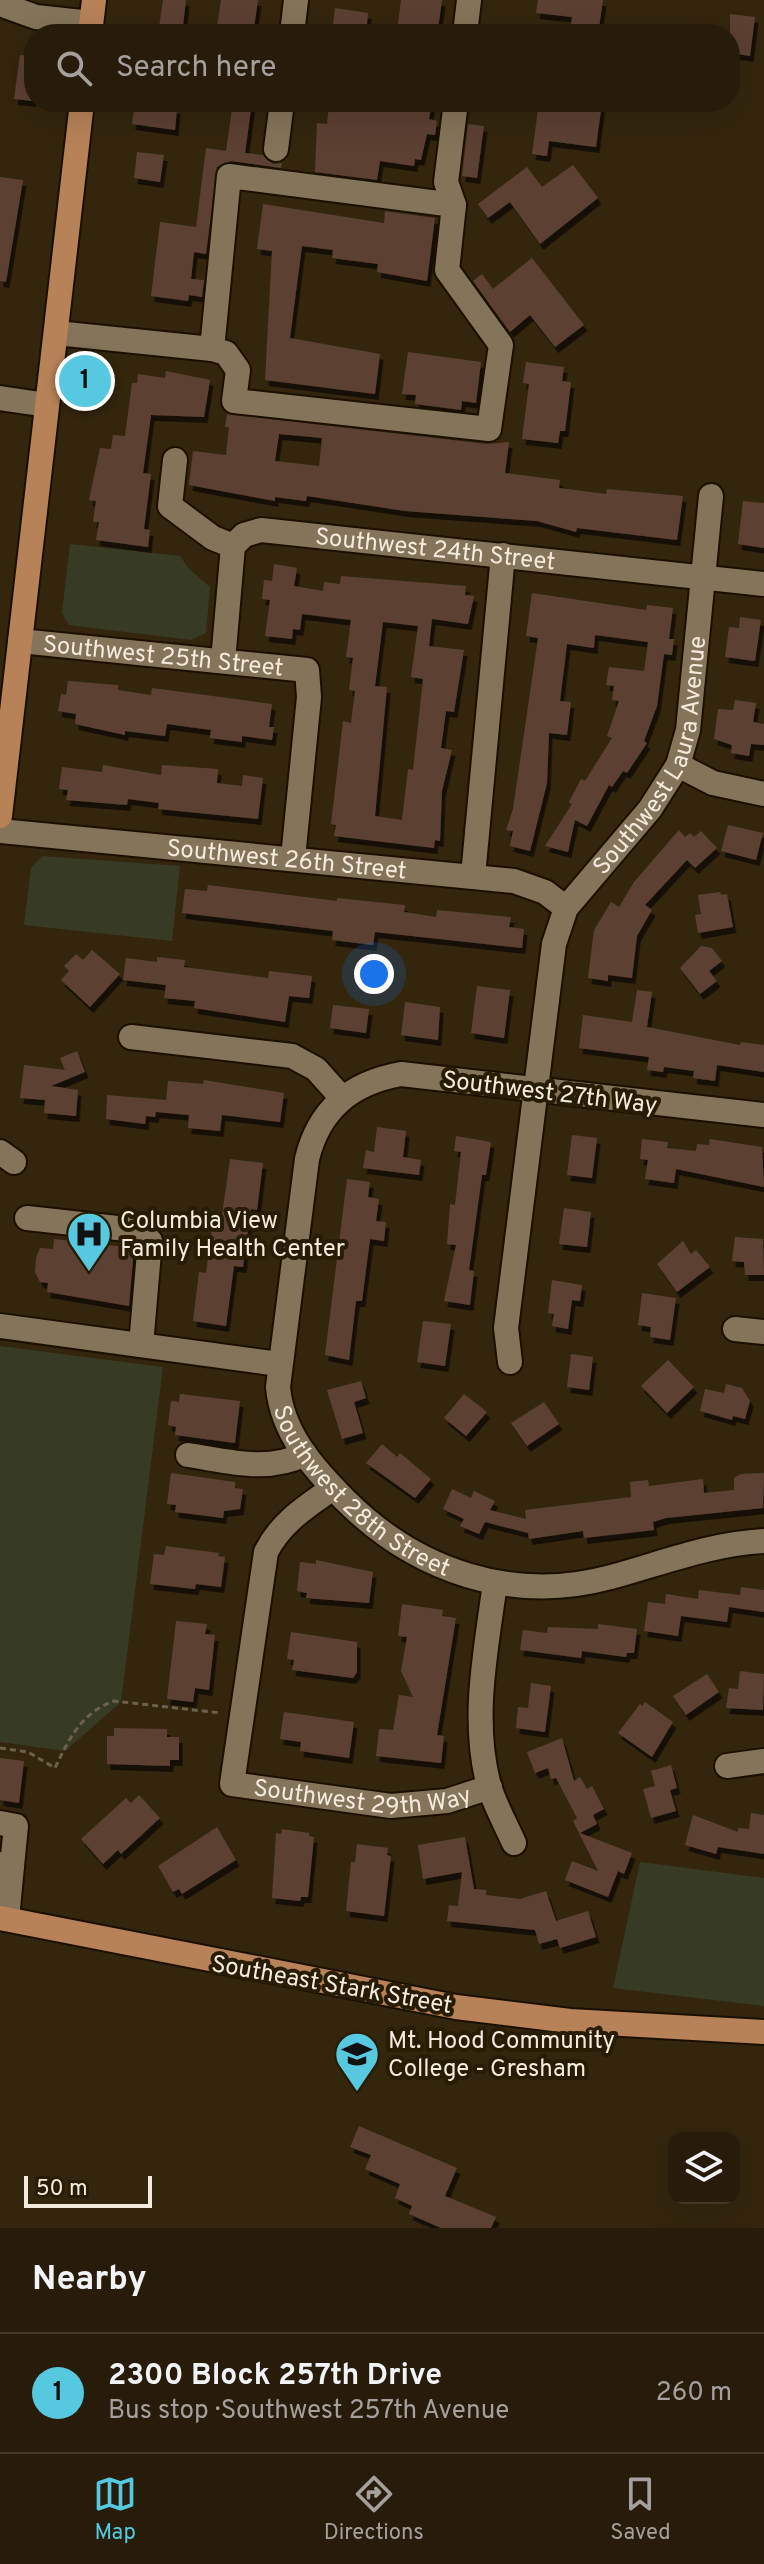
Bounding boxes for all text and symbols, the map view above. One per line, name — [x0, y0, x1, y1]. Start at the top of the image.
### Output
search box — [24, 24, 740, 112]
icon: search — [52, 46, 96, 90]
text: Search here — [116, 50, 276, 87]
pin: 1 — [59, 351, 111, 411]
street label: Southwest 24th Street — [314, 523, 557, 578]
street label: Southwest 25th Street — [41, 630, 285, 685]
street label: Southwest Laura Avenue — [588, 635, 714, 882]
street label: Southwest 26th Street — [165, 834, 408, 887]
your location — [354, 954, 394, 994]
street label: Southwest 27th Way — [441, 1066, 659, 1122]
place label: Columbia View Family Health Center — [120, 1207, 345, 1265]
hospital icon: Columbia View Family Health Center — [65, 1210, 113, 1273]
street label: Southwest 28th Street — [265, 1402, 454, 1585]
street label: Southwest 29th Way — [252, 1774, 476, 1823]
street label: Southeast Stark Street — [209, 1950, 454, 2022]
place label: Mt. Hood Community College - Gresham — [388, 2027, 615, 2085]
school or university icon: Mt. Hood Community College - Gresham — [333, 2030, 381, 2093]
map controls — [668, 2132, 740, 2204]
button: layers — [668, 2132, 740, 2204]
scale bar — [24, 2172, 152, 2208]
text: 50 m — [36, 2176, 88, 2203]
text: Nearby — [32, 2259, 147, 2302]
text: 2300 Block 257th Drive — [108, 2358, 442, 2395]
text: 1 — [53, 2377, 63, 2410]
text: 260 m — [656, 2377, 732, 2410]
text: Bus stop · Southwest 257th Avenue — [108, 2395, 509, 2428]
tab: Map — [93, 2472, 137, 2547]
tab: Directions — [324, 2472, 424, 2547]
tab: Saved — [610, 2472, 671, 2547]

